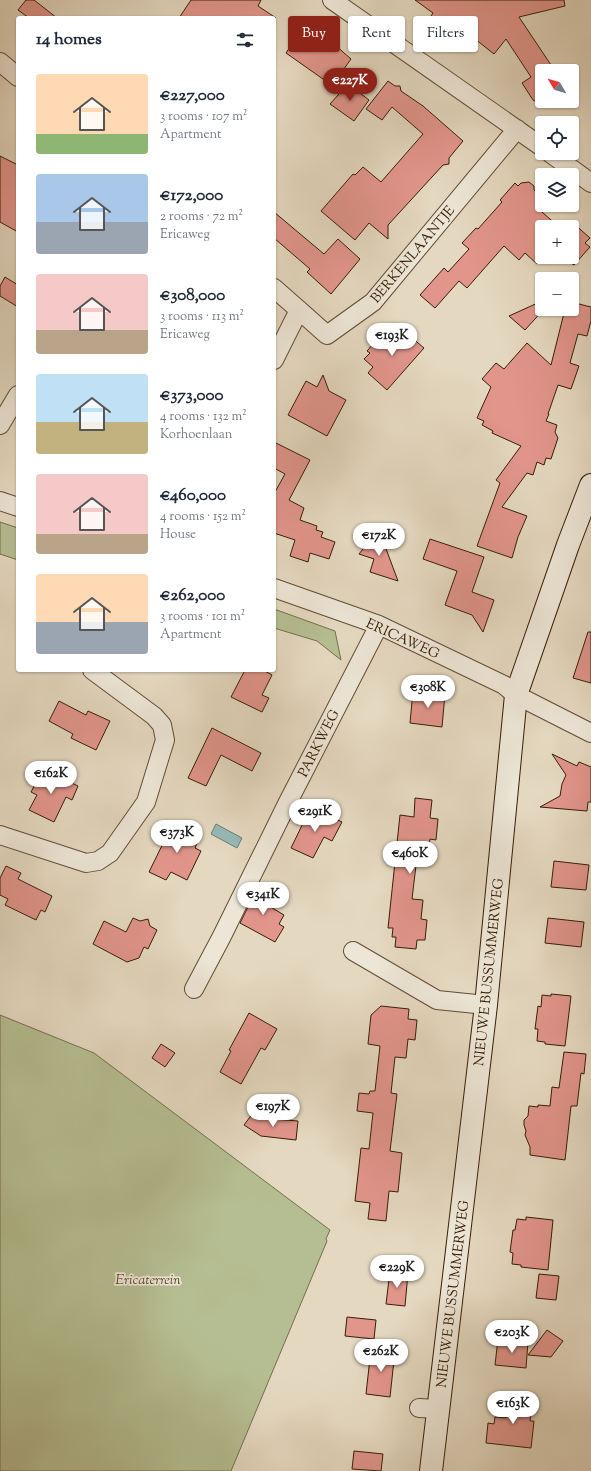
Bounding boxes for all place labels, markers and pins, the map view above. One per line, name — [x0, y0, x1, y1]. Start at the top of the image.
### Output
pin: €227K — [322, 68, 378, 102]
pin: €193K — [364, 323, 420, 357]
pin: €172K — [351, 523, 407, 557]
pin: €308K — [400, 675, 456, 709]
pin: €162K — [23, 761, 79, 795]
pin: €291K — [287, 799, 343, 833]
pin: €373K — [149, 820, 205, 854]
pin: €460K — [382, 841, 438, 875]
pin: €341K — [235, 882, 291, 916]
pin: €197K — [245, 1094, 301, 1128]
pin: €229K — [369, 1255, 425, 1289]
pin: €203K — [484, 1320, 540, 1354]
pin: €262K — [353, 1339, 409, 1373]
pin: €163K — [485, 1391, 541, 1425]

